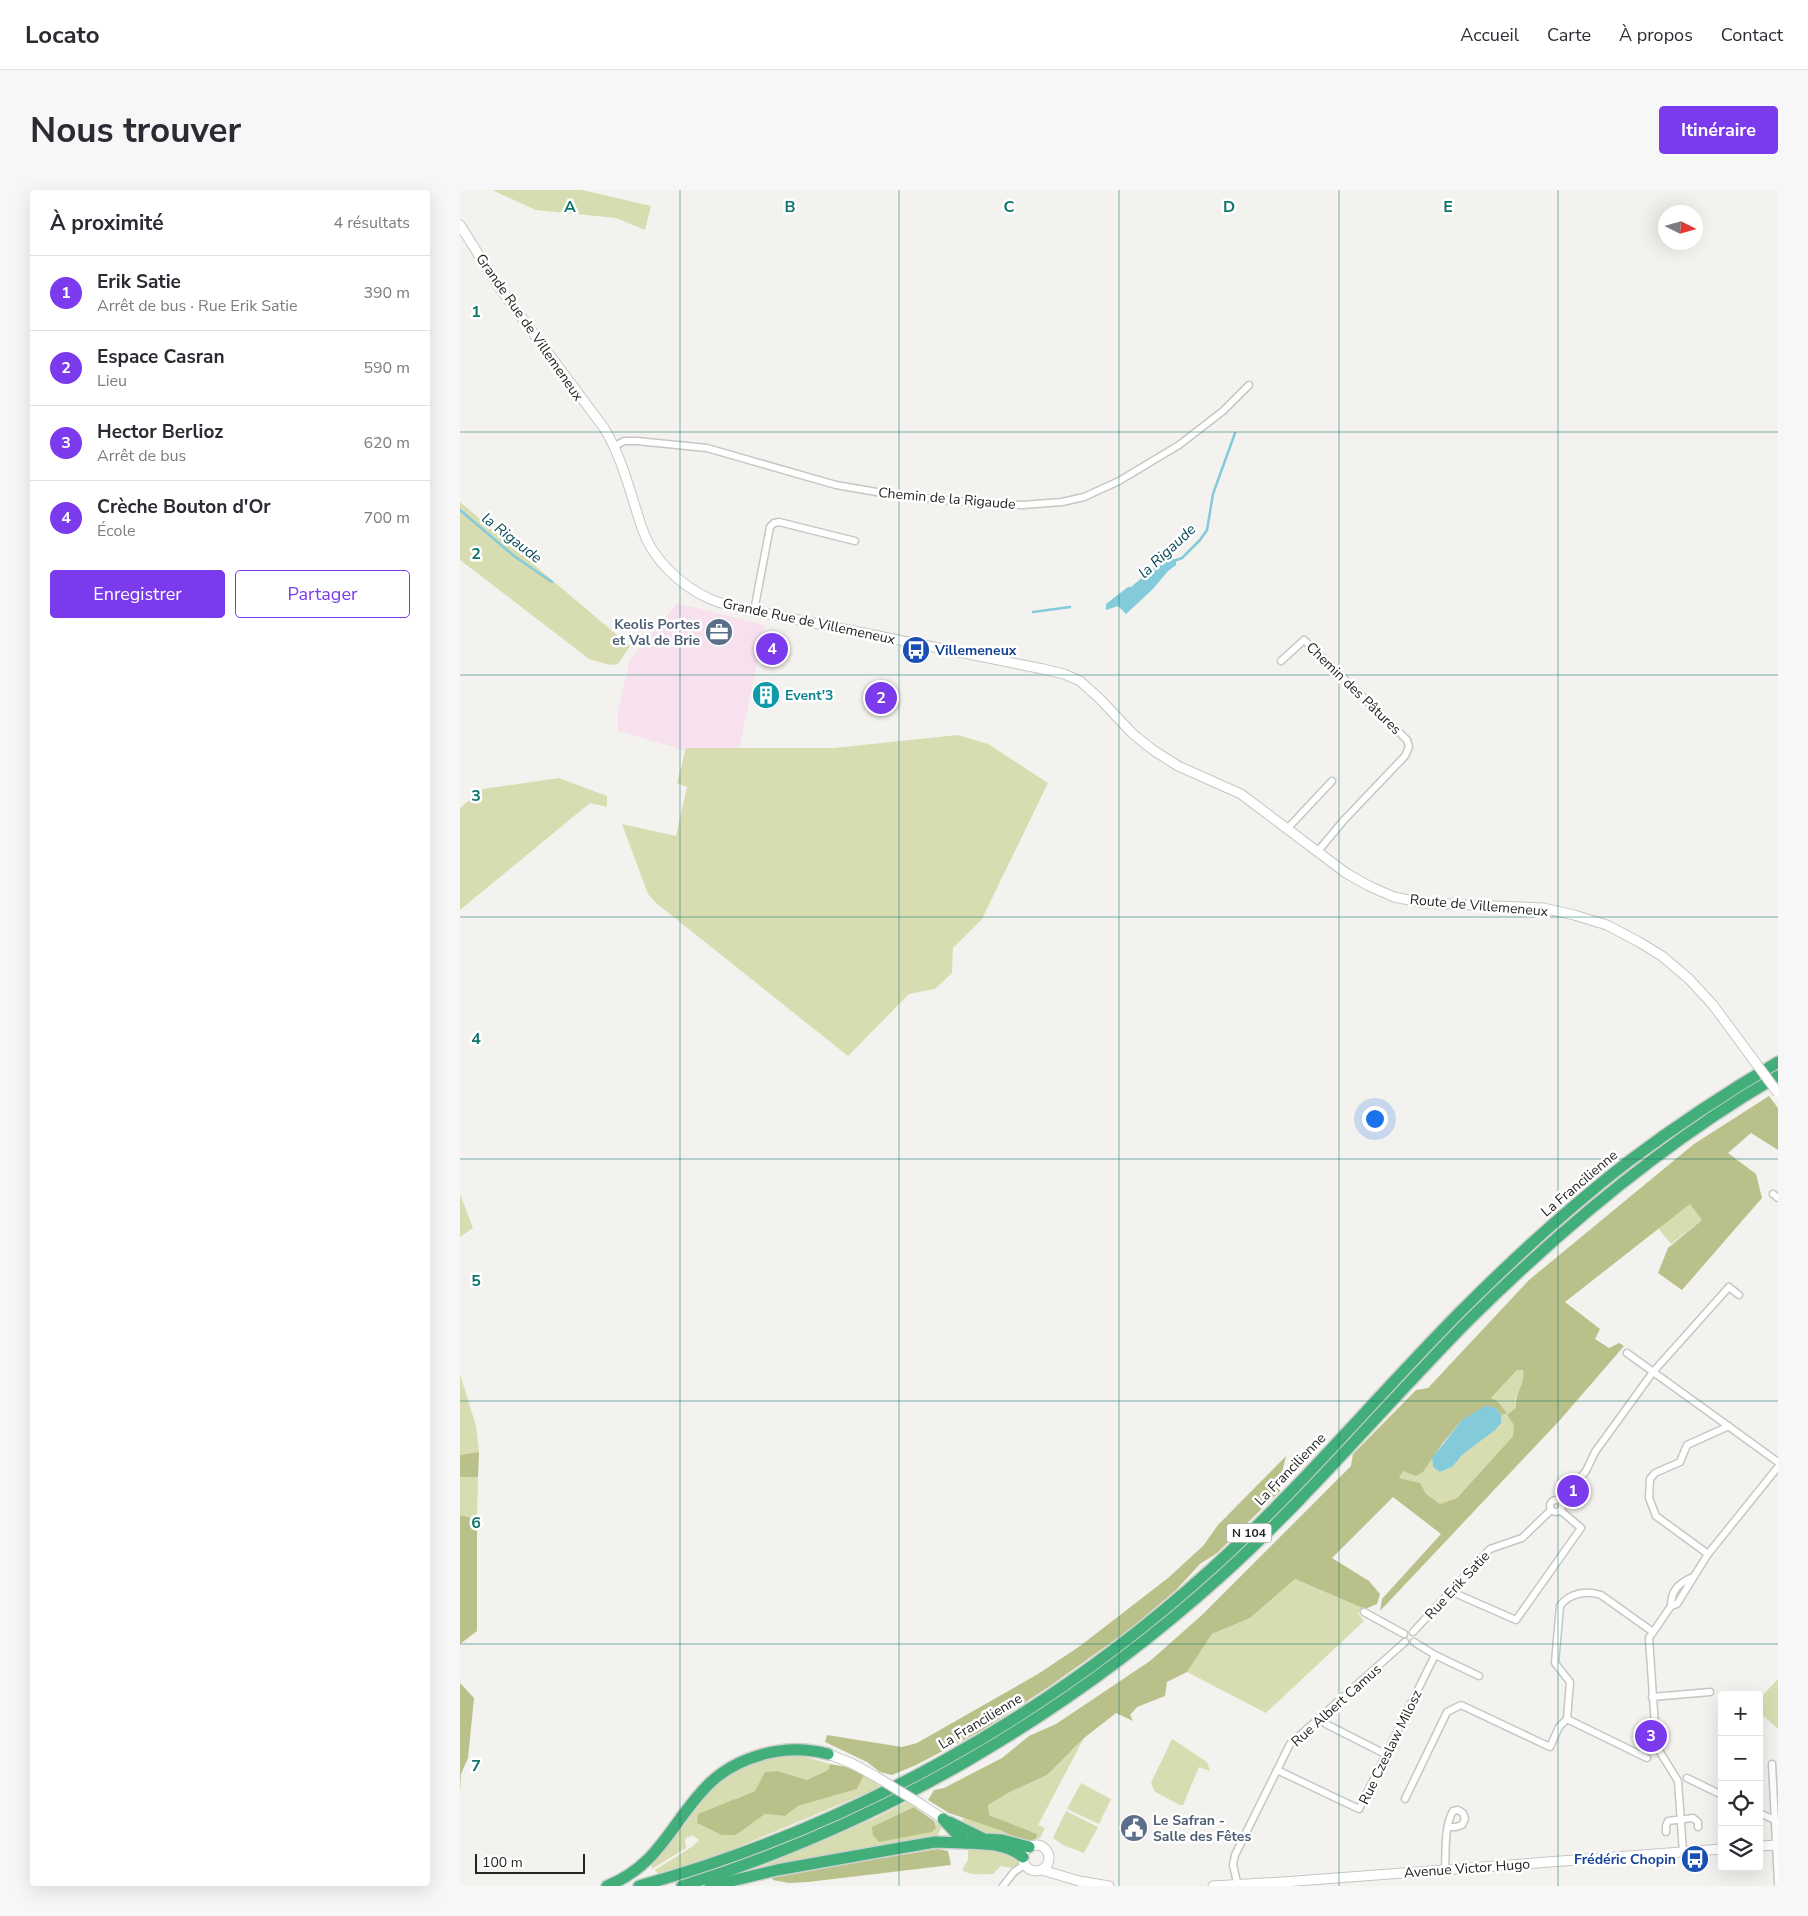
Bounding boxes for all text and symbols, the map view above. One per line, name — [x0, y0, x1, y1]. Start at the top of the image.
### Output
text: Locato — [25, 19, 100, 51]
text: Accueil — [1460, 23, 1519, 47]
text: Carte — [1547, 23, 1591, 47]
text: À propos — [1619, 23, 1693, 47]
text: Contact — [1721, 23, 1783, 47]
button: Itinéraire — [1659, 106, 1778, 154]
text: Nous trouver — [30, 107, 241, 154]
text: A — [564, 196, 576, 218]
text: B — [784, 196, 796, 218]
text: C — [1004, 196, 1015, 218]
text: D — [1223, 196, 1235, 218]
text: E — [1443, 196, 1453, 218]
north arrow — [1658, 205, 1703, 250]
text: À proximité — [50, 209, 164, 237]
text: 4 résultats — [334, 212, 410, 234]
street label: Grande Rue de Villemeneux — [471, 250, 588, 405]
text: Erik Satie — [97, 269, 181, 295]
text: 1 — [61, 282, 71, 304]
text: 390 m — [363, 282, 410, 304]
text: Arrêt de bus · Rue Erik Satie — [97, 295, 297, 317]
text: 1 — [471, 301, 481, 323]
text: Espace Casran — [97, 344, 225, 370]
text: 2 — [61, 357, 71, 379]
text: 590 m — [363, 357, 410, 379]
text: Lieu — [97, 370, 127, 392]
text: Hector Berlioz — [97, 419, 223, 445]
text: 3 — [61, 432, 71, 454]
text: 620 m — [363, 432, 410, 454]
text: Arrêt de bus — [97, 445, 186, 467]
street label: Chemin de la Rigaude — [878, 483, 1016, 514]
text: Crèche Bouton d'Or — [97, 494, 271, 520]
text: 4 — [61, 507, 71, 529]
text: 700 m — [363, 507, 410, 529]
water label: la Rigaude — [478, 508, 546, 568]
water label: la Rigaude — [1134, 519, 1200, 583]
text: École — [97, 520, 136, 542]
text: 2 — [471, 543, 481, 565]
button: Enregistrer — [50, 570, 225, 618]
button: Partager — [235, 570, 410, 618]
street label: Grande Rue de Villemeneux — [721, 594, 897, 649]
place label: Keolis Portes et Val de Brie — [612, 615, 700, 650]
office icon: Keolis Portes et Val de Brie — [704, 617, 734, 647]
pin: 4 — [756, 630, 788, 668]
bus stop icon: Villemeneux — [901, 635, 931, 665]
street label: Chemin des Pâtures — [1302, 638, 1406, 739]
place label: Villemeneux — [934, 641, 1017, 660]
pin: 2 — [865, 679, 897, 717]
building icon: Event'3 — [751, 680, 781, 710]
place label: Event'3 — [785, 686, 833, 705]
text: 3 — [471, 785, 481, 807]
street label: Route de Villemeneux — [1409, 890, 1549, 921]
text: 4 — [471, 1028, 481, 1050]
your location — [1362, 1106, 1388, 1132]
street label: La Francilienne — [1537, 1146, 1622, 1221]
text: 5 — [471, 1270, 481, 1292]
street label: La Francilienne — [1251, 1429, 1330, 1510]
pin: 1 — [1557, 1472, 1589, 1510]
text: 6 — [471, 1512, 481, 1534]
road number: N 104 — [1226, 1524, 1272, 1542]
street label: Rue Erik Satie — [1421, 1547, 1494, 1624]
street label: Rue Albert Camus — [1287, 1660, 1386, 1751]
street label: Rue Czeslaw Milosz — [1354, 1686, 1427, 1808]
street label: La Francilienne — [935, 1689, 1026, 1754]
map controls — [1718, 1691, 1763, 1871]
button: + — [1718, 1691, 1763, 1736]
pin: 3 — [1635, 1717, 1667, 1755]
button: − — [1718, 1736, 1763, 1781]
text: 7 — [471, 1755, 481, 1777]
button: locate — [1718, 1781, 1763, 1826]
place label: Le Safran - Salle des Fêtes — [1153, 1811, 1251, 1846]
public building icon: Le Safran - Salle des Fêtes — [1119, 1813, 1149, 1843]
button: layers — [1718, 1826, 1763, 1871]
bus stop icon: Frédéric Chopin — [1680, 1844, 1710, 1874]
place label: Frédéric Chopin — [1574, 1850, 1676, 1869]
scale bar — [475, 1851, 585, 1874]
text: 100 m — [482, 1853, 523, 1872]
street label: Avenue Victor Hugo — [1403, 1855, 1531, 1882]

